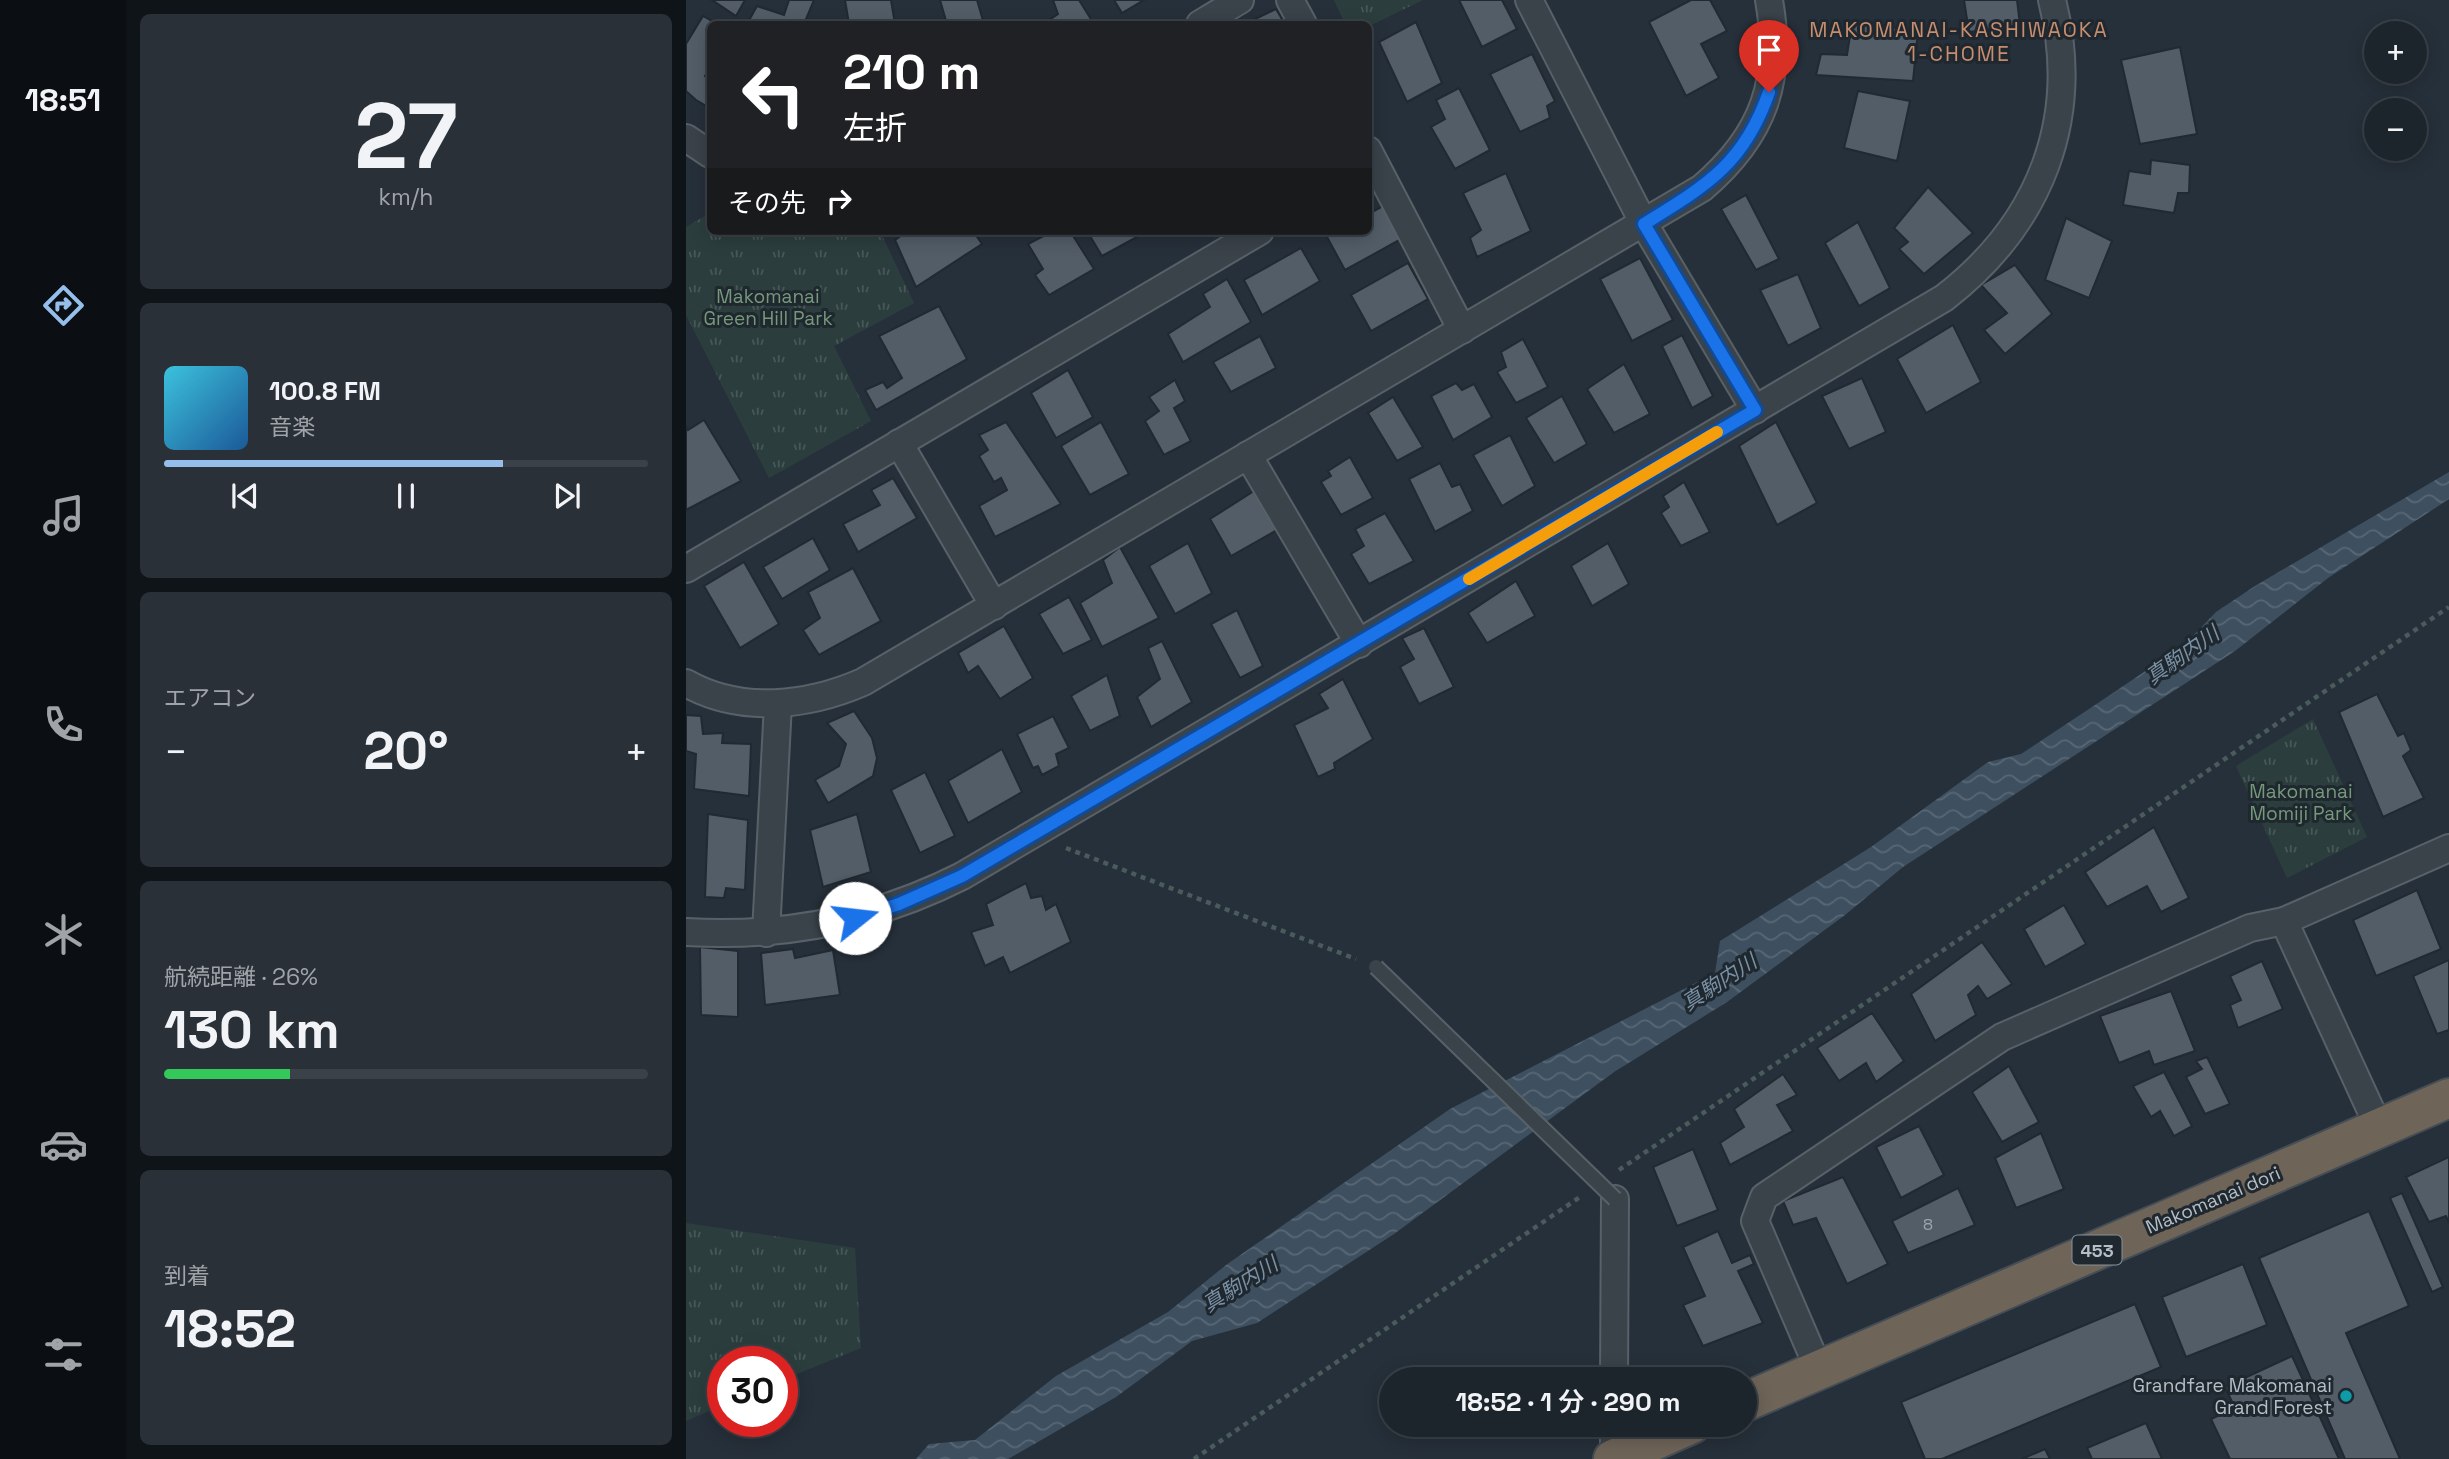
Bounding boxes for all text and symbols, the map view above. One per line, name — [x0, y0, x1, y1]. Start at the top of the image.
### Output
district label: MAKOMANAI-KASHIWAOKA 1-CHOME — [1809, 16, 2109, 67]
pin — [1739, 20, 1799, 92]
map controls — [2364, 21, 2427, 161]
button: + — [2364, 21, 2427, 84]
icon: arrive — [1750, 31, 1788, 69]
text: 210 m — [843, 41, 980, 103]
icon: left — [728, 49, 819, 140]
text: 27 — [354, 78, 458, 195]
text: 18:51 — [25, 80, 101, 120]
button: − — [2364, 98, 2427, 161]
text: 左折 — [843, 108, 907, 148]
text: km/h — [379, 182, 433, 212]
icon: right — [820, 182, 858, 220]
text: その先 — [728, 186, 806, 220]
icon: directions — [39, 281, 88, 330]
park label: Makomanai Green Hill Park — [703, 284, 833, 331]
text: 100.8 FM — [269, 374, 381, 408]
text: 音楽 — [269, 412, 315, 442]
icon: previous — [226, 477, 264, 515]
icon: pause — [387, 477, 425, 515]
icon: next — [548, 477, 586, 515]
icon: music — [39, 491, 88, 540]
water label: 真駒内川 — [2140, 619, 2226, 690]
text: エアコン — [164, 683, 256, 713]
icon: phone — [39, 700, 88, 749]
text: 20° — [363, 718, 449, 784]
text: − — [164, 728, 188, 776]
text: + — [624, 728, 648, 776]
park label: Makomanai Momiji Park — [2249, 779, 2353, 826]
position arrow — [818, 881, 892, 955]
icon: climate — [39, 910, 88, 959]
water label: 真駒内川 — [1676, 947, 1763, 1016]
text: 航続距離 · 26% — [164, 962, 318, 992]
text: 130 km — [164, 997, 340, 1063]
icon: car — [39, 1120, 88, 1169]
street label: Makomanai dori — [2142, 1160, 2284, 1240]
house number: 8 — [1923, 1214, 1933, 1235]
road number: 453 — [2072, 1236, 2122, 1265]
water label: 真駒内川 — [1197, 1249, 1284, 1318]
text: 到着 — [164, 1261, 210, 1291]
text: 18:52 — [164, 1296, 296, 1362]
icon: filters — [39, 1330, 88, 1379]
speed limit sign: 30 — [707, 1346, 798, 1437]
place label: Grandfare Makomanai Grand Forest — [2132, 1373, 2332, 1420]
text: 18:52 · 1 分 · 290 m — [1455, 1385, 1681, 1419]
marker: Grandfare Makomanai Grand Forest — [2338, 1388, 2354, 1404]

